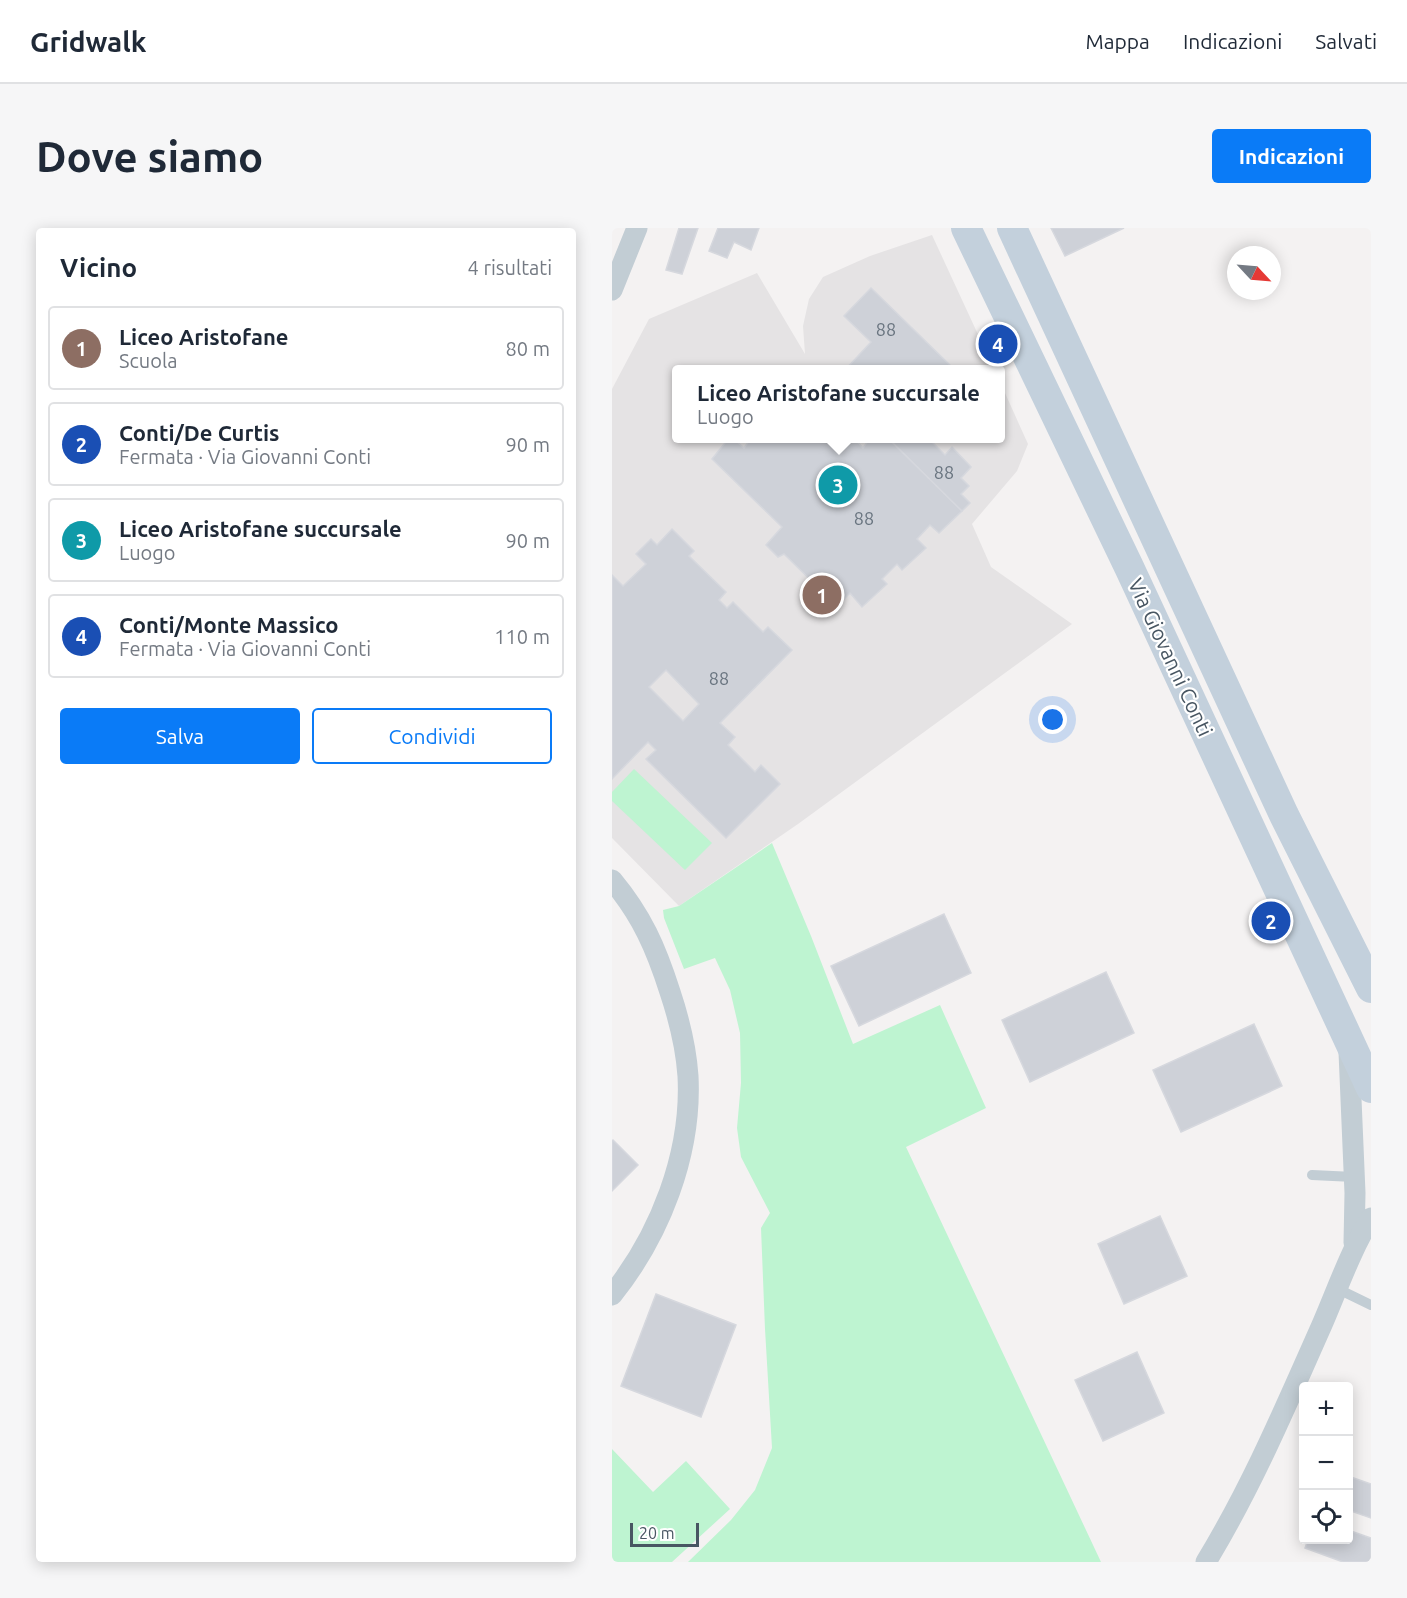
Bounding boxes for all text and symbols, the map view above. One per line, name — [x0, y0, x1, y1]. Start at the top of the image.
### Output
text: Gridwalk — [30, 26, 147, 57]
text: Mappa — [1085, 29, 1150, 53]
text: Indicazioni — [1183, 29, 1282, 53]
text: Salvati — [1315, 29, 1377, 53]
button: Indicazioni — [1212, 129, 1371, 183]
text: Dove siamo — [36, 133, 263, 180]
north arrow — [1227, 246, 1281, 300]
text: Vicino — [60, 253, 137, 282]
text: 4 risultati — [468, 256, 552, 279]
house number: 88 — [876, 319, 896, 339]
pin: 4 — [978, 322, 1018, 366]
text: Liceo Aristofane — [119, 324, 289, 349]
text: 1 — [76, 337, 87, 360]
text: 80 m — [506, 337, 550, 360]
text: Scuola — [119, 349, 177, 372]
popup — [672, 365, 1005, 443]
text: Liceo Aristofane succursale — [697, 380, 980, 405]
text: Luogo — [697, 405, 754, 428]
text: Conti/De Curtis — [119, 420, 279, 445]
text: 2 — [76, 433, 87, 456]
text: 90 m — [506, 433, 550, 456]
text: Fermata · Via Giovanni Conti — [119, 445, 371, 468]
pin: 3 — [818, 462, 858, 508]
house number: 88 — [934, 462, 954, 482]
house number: 88 — [854, 508, 874, 528]
text: Liceo Aristofane succursale — [119, 516, 402, 541]
text: 3 — [76, 529, 87, 552]
text: 90 m — [506, 529, 550, 552]
text: Luogo — [119, 541, 176, 564]
pin: 1 — [802, 572, 842, 617]
street label: Via Giovanni Conti — [1124, 574, 1218, 740]
text: Conti/Monte Massico — [119, 612, 339, 637]
text: 4 — [76, 625, 87, 648]
text: 110 m — [494, 625, 550, 648]
text: Fermata · Via Giovanni Conti — [119, 637, 371, 660]
house number: 88 — [709, 668, 729, 688]
your location — [1038, 705, 1067, 734]
button: Salva — [60, 708, 300, 764]
button: Condividi — [312, 708, 552, 764]
pin: 2 — [1252, 898, 1290, 944]
map controls — [1299, 1382, 1353, 1544]
button: + — [1299, 1382, 1353, 1436]
button: − — [1299, 1436, 1353, 1490]
button: locate — [1299, 1490, 1353, 1544]
scale bar — [630, 1520, 699, 1548]
text: 20 m — [639, 1524, 675, 1542]

